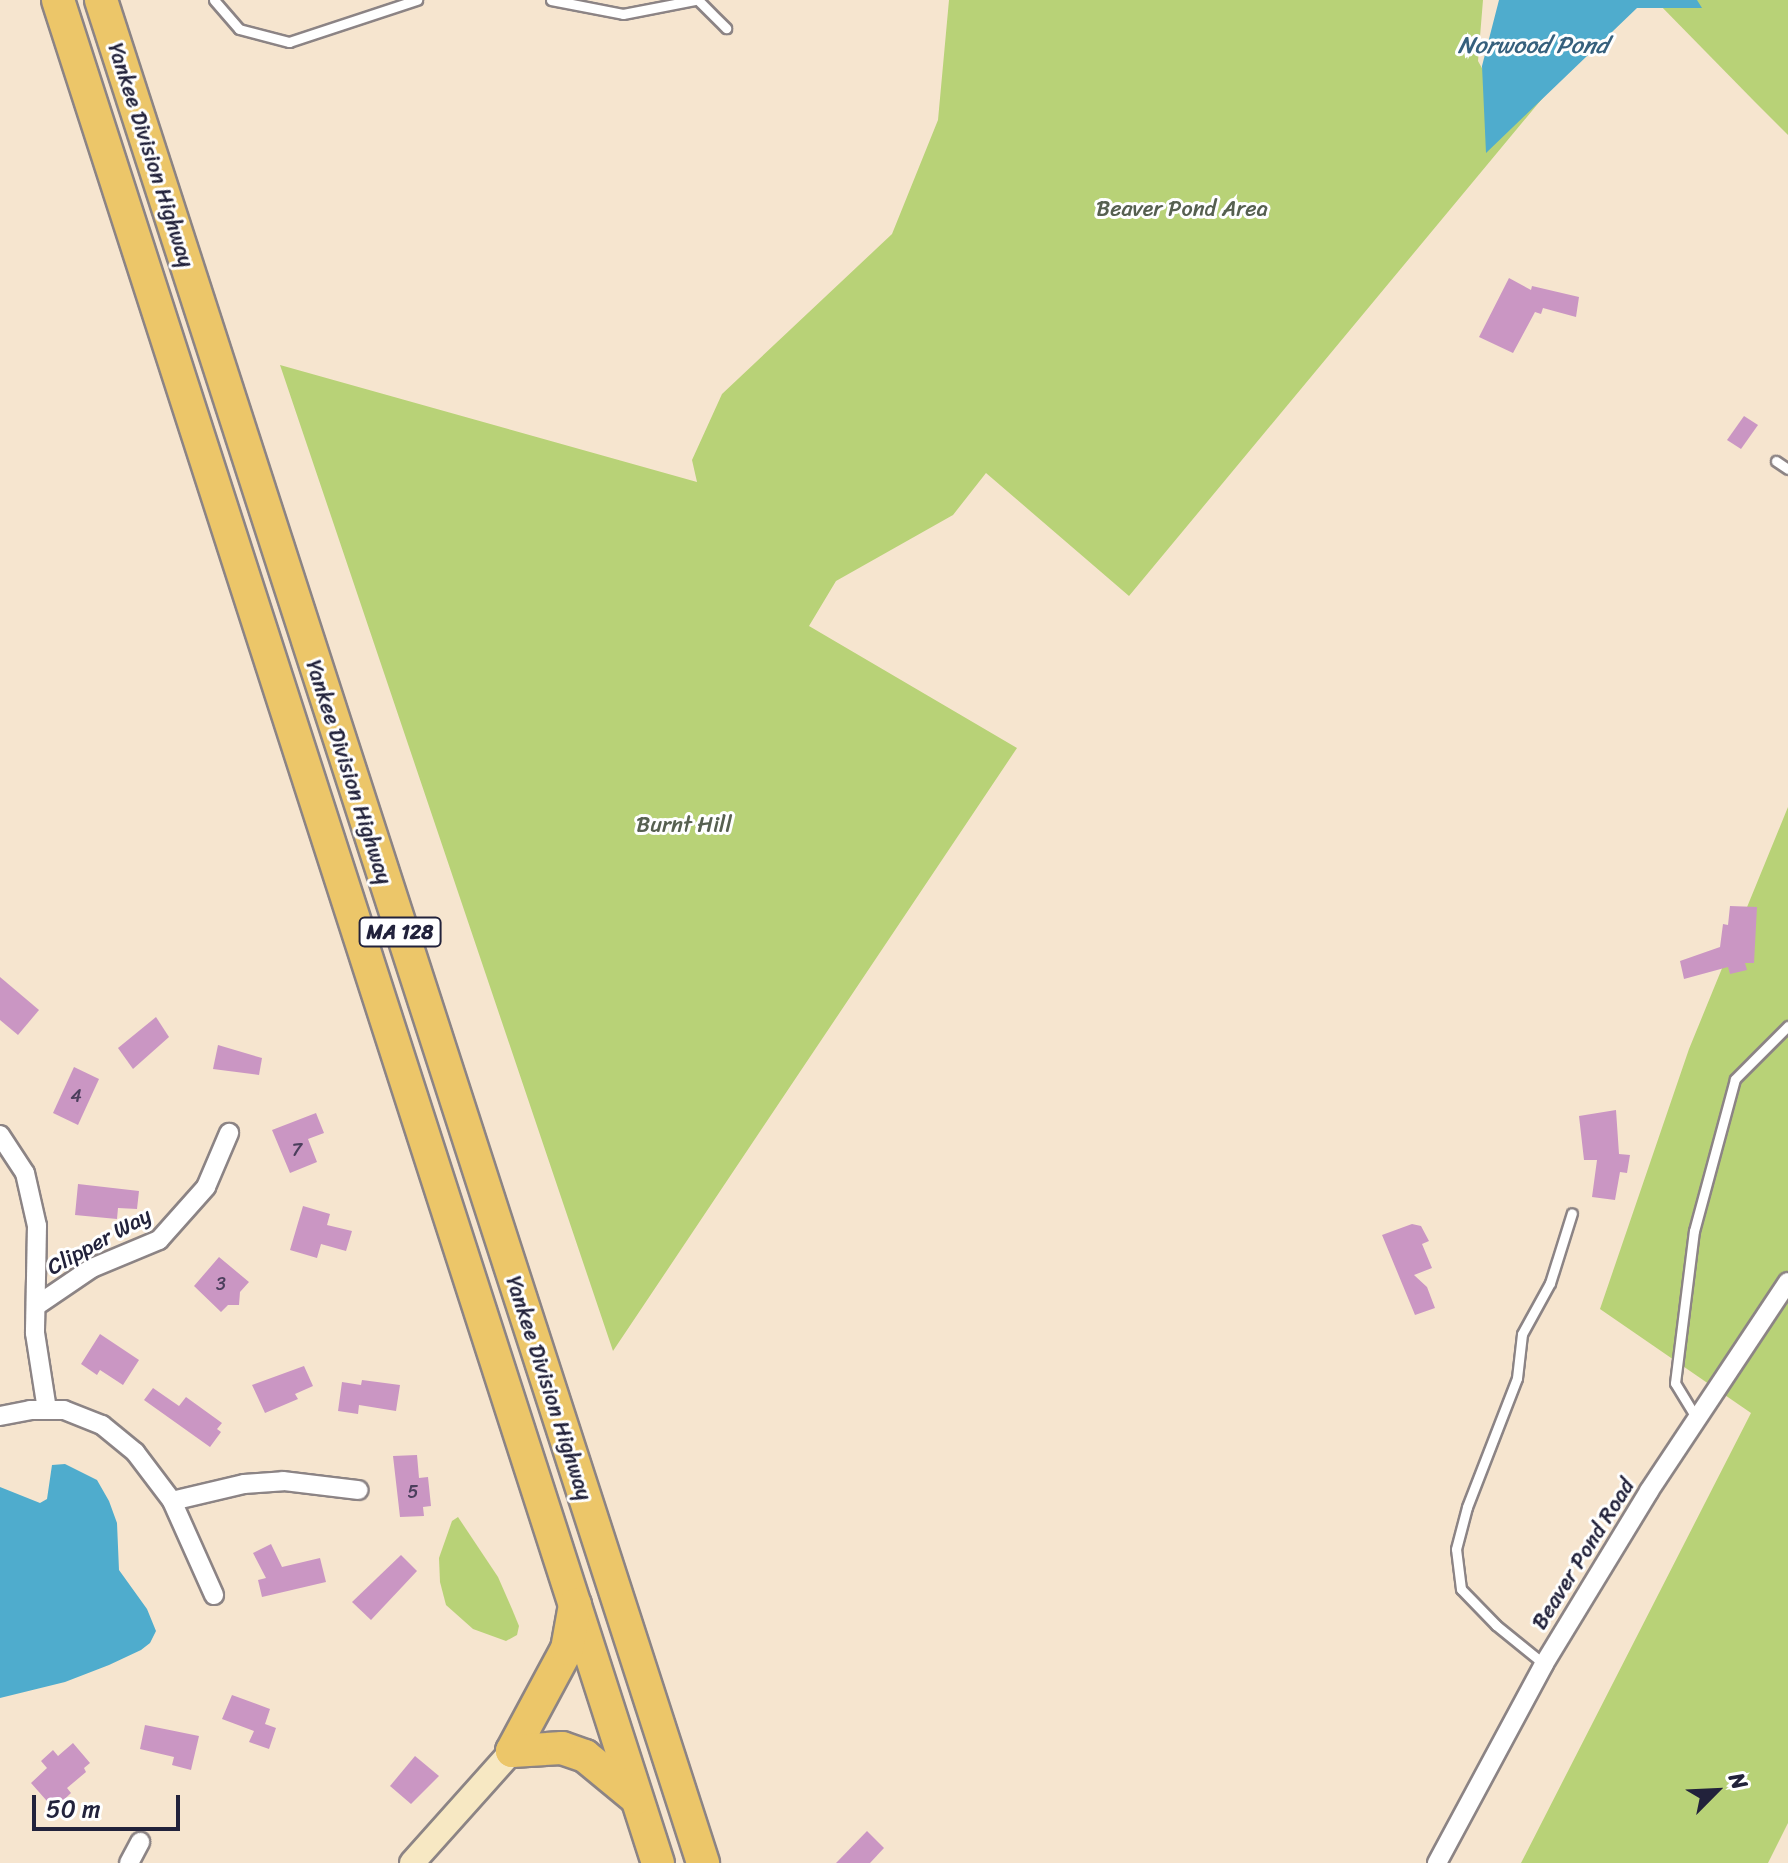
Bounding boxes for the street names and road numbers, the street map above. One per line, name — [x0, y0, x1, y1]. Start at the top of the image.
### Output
street label: Yankee Division Highway — [102, 39, 200, 271]
street label: Yankee Division Highway — [300, 656, 398, 888]
road number: MA 128 — [358, 916, 442, 948]
street label: Clipper Way — [42, 1202, 156, 1280]
street label: Yankee Division Highway — [500, 1272, 598, 1504]
street label: Beaver Pond Road — [1526, 1474, 1640, 1634]

